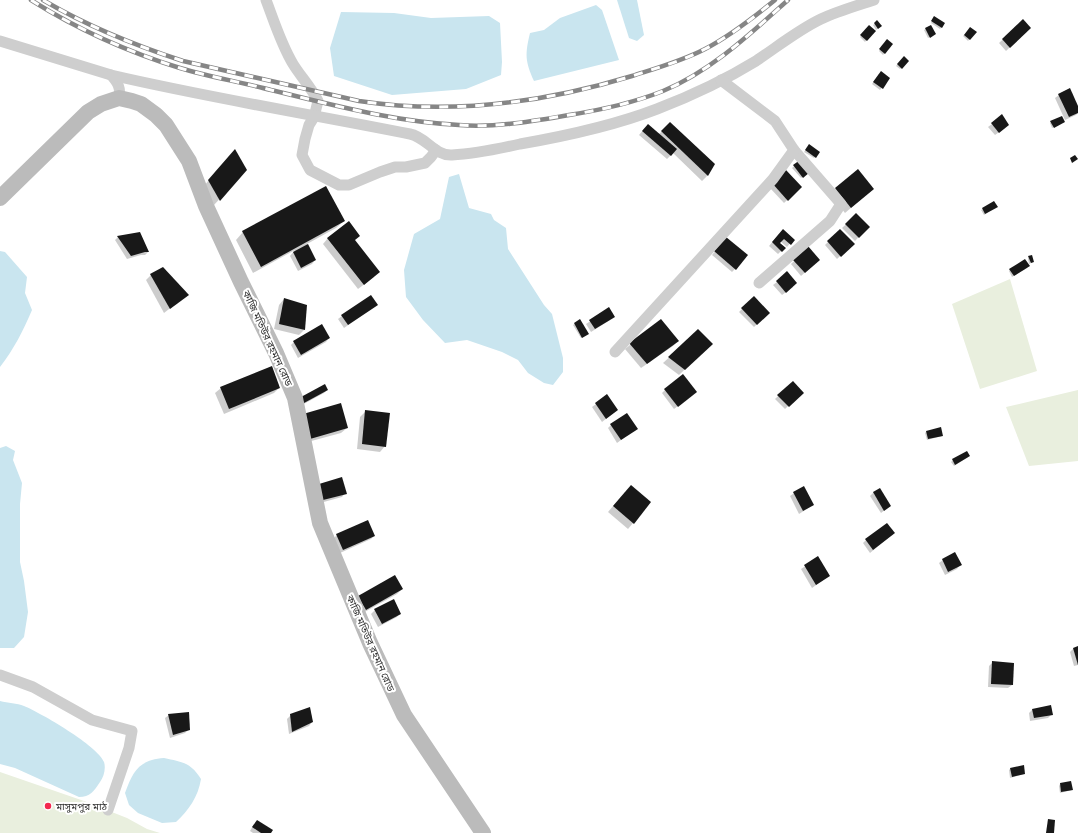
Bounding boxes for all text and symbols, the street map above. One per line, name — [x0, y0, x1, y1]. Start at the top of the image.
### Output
street label: কাজি মতিউর রহমান রোড — [240, 287, 296, 388]
street label: কাজি মতিউর রহমান রোড — [344, 592, 398, 694]
place label: মাসুমপুর মাঠ — [55, 800, 108, 813]
marker: মাসুমপুর মাঠ — [43, 801, 53, 811]

